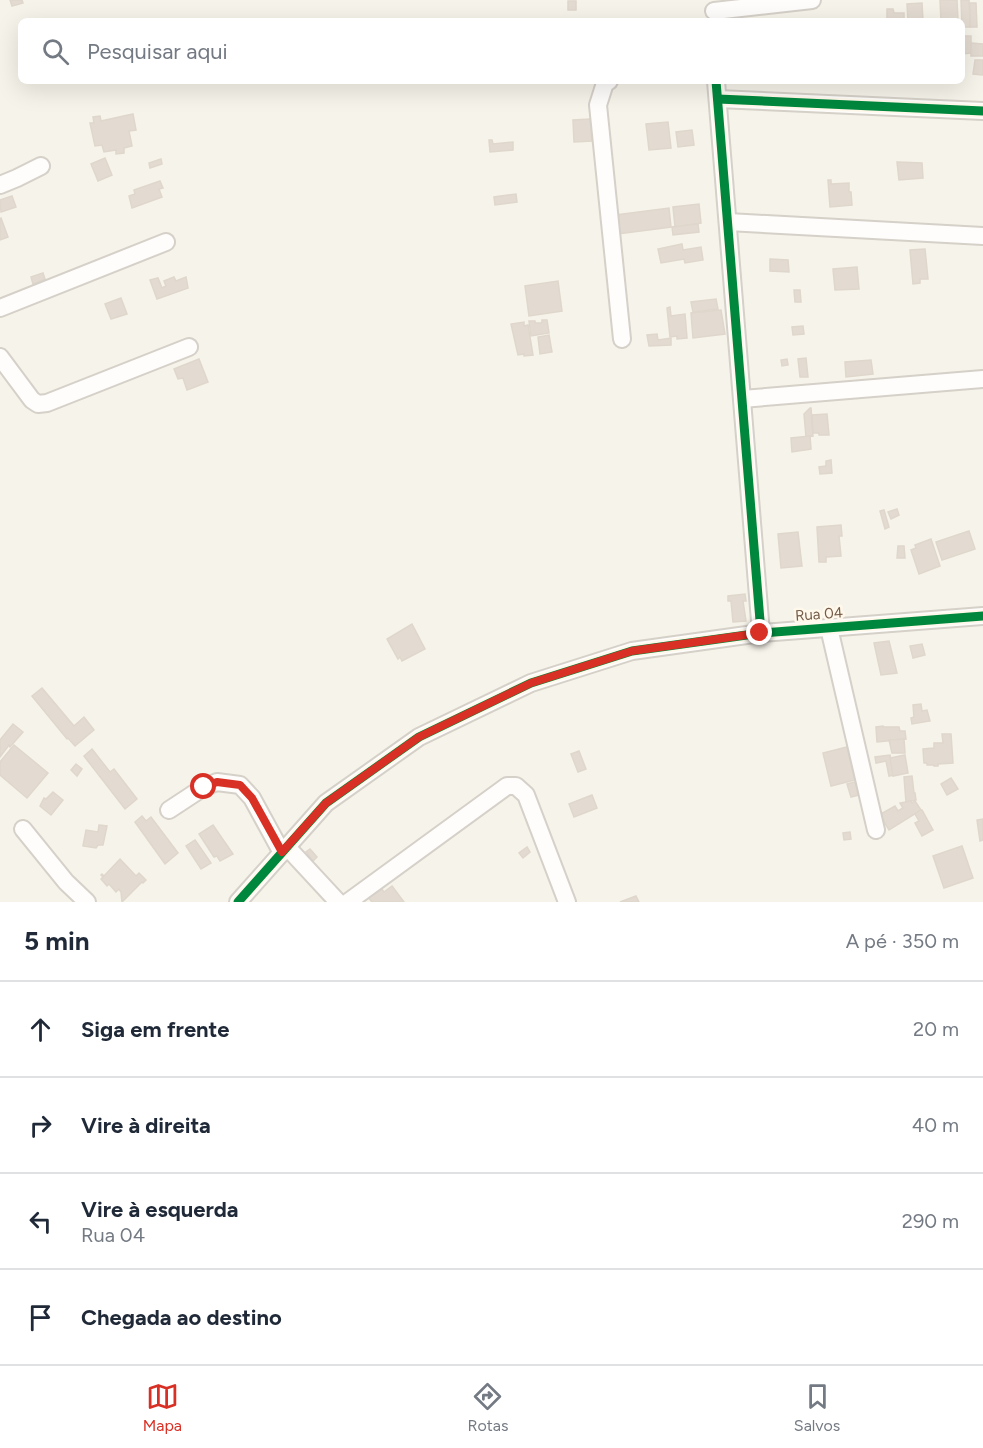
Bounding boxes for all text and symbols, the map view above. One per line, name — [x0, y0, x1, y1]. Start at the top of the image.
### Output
search box — [18, 18, 965, 84]
icon: search — [39, 35, 72, 68]
text: Pesquisar aqui — [87, 38, 228, 65]
street label: Rua 04 — [794, 603, 844, 625]
route end — [746, 619, 772, 645]
route start — [190, 773, 216, 799]
text: 5 min — [24, 925, 90, 957]
text: A pé · 350 m — [846, 929, 959, 953]
icon: ahead — [24, 1013, 57, 1046]
text: Siga em frente — [81, 1016, 229, 1043]
text: 20 m — [913, 1017, 959, 1041]
icon: right — [24, 1109, 57, 1142]
text: Vire à direita — [81, 1112, 211, 1139]
text: 40 m — [912, 1113, 959, 1137]
text: Vire à esquerda — [81, 1196, 239, 1223]
icon: left — [24, 1205, 57, 1238]
text: 290 m — [902, 1209, 959, 1233]
text: Rua 04 — [81, 1223, 145, 1247]
icon: arrive — [24, 1301, 57, 1334]
text: Chegada ao destino — [81, 1304, 282, 1331]
tab: Mapa — [143, 1380, 182, 1435]
tab: Rotas — [467, 1380, 508, 1435]
tab: Salvos — [794, 1380, 840, 1435]

